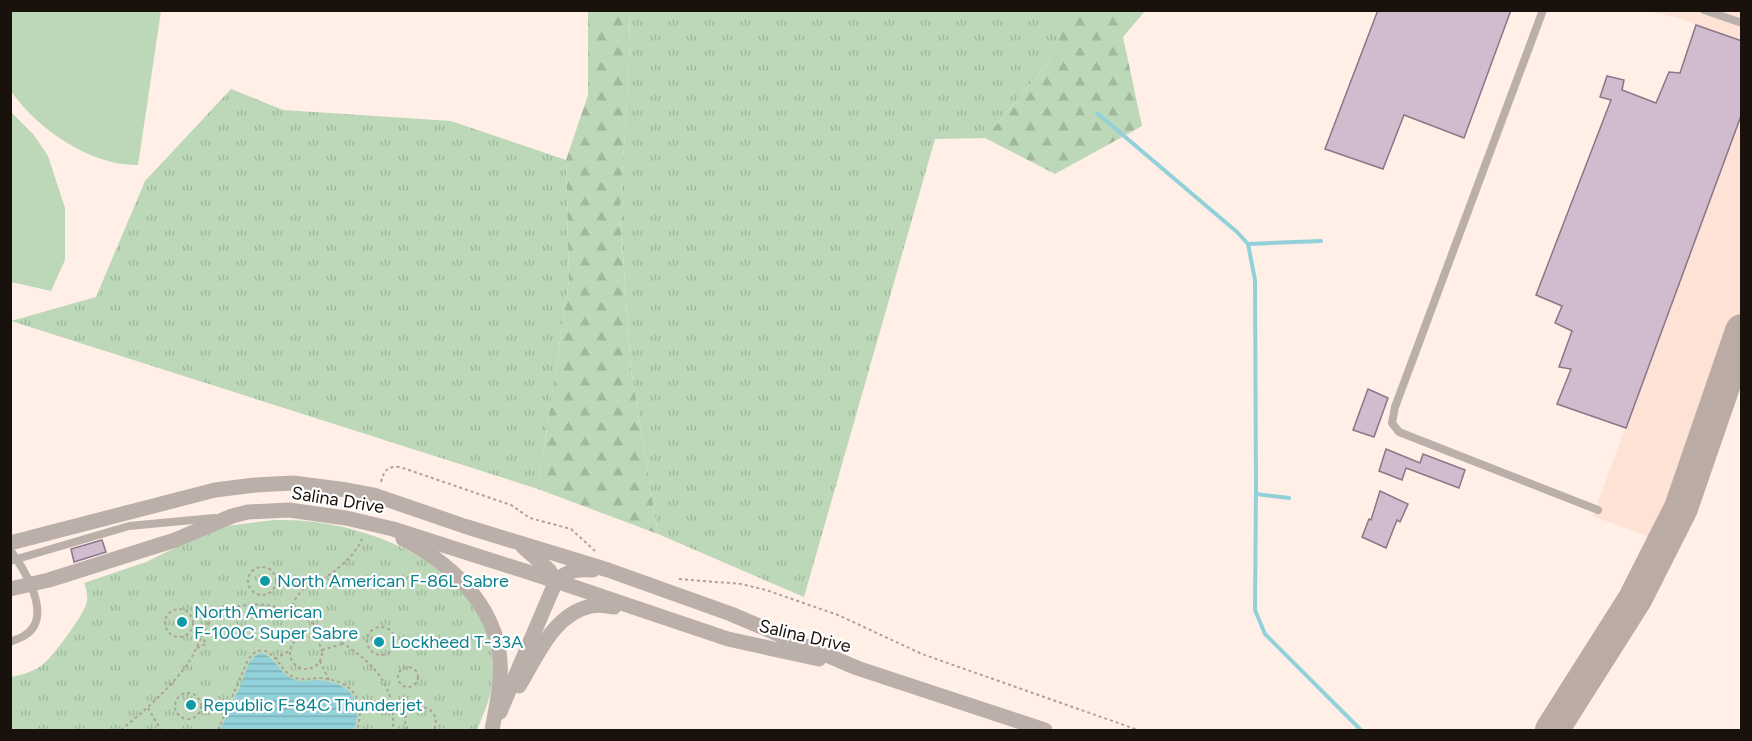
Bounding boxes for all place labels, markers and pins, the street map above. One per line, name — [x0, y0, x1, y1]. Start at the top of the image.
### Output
place label: North American F-86L Sabre — [277, 570, 509, 592]
marker: North American F-86L Sabre — [258, 574, 272, 588]
place label: North American F-100C Super Sabre — [194, 601, 358, 644]
marker: North American F-100C Super Sabre — [175, 615, 189, 629]
place label: Lockheed T-33A — [391, 631, 523, 653]
marker: Lockheed T-33A — [372, 635, 386, 649]
place label: Republic F-84C Thunderjet — [203, 694, 423, 716]
marker: Republic F-84C Thunderjet — [184, 698, 198, 712]

